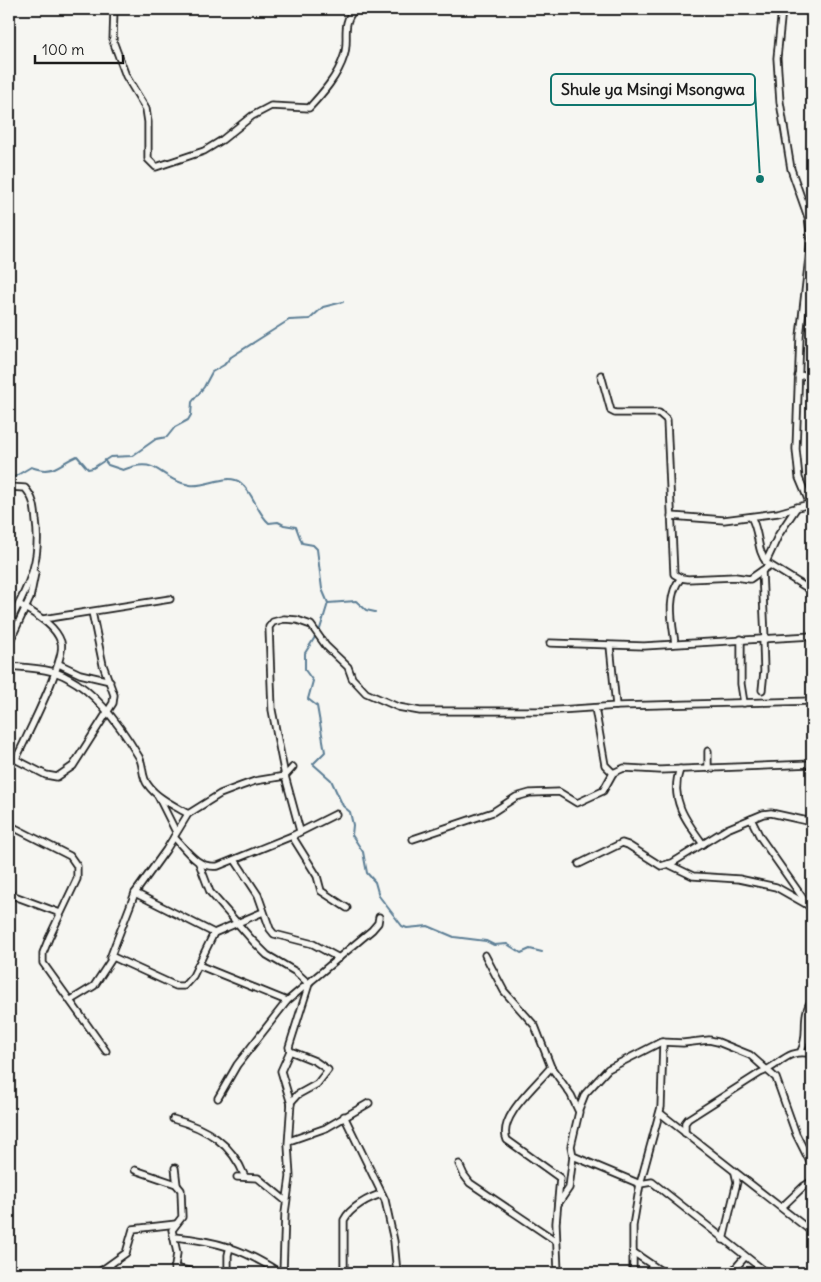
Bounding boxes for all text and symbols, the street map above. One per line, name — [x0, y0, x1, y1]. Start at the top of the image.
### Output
scale bar — [35, 32, 122, 64]
text: 100 m — [42, 40, 84, 59]
callout: Shule ya Msingi Msongwa — [551, 74, 755, 105]
text: Shule ya Msingi Msongwa — [561, 79, 745, 100]

